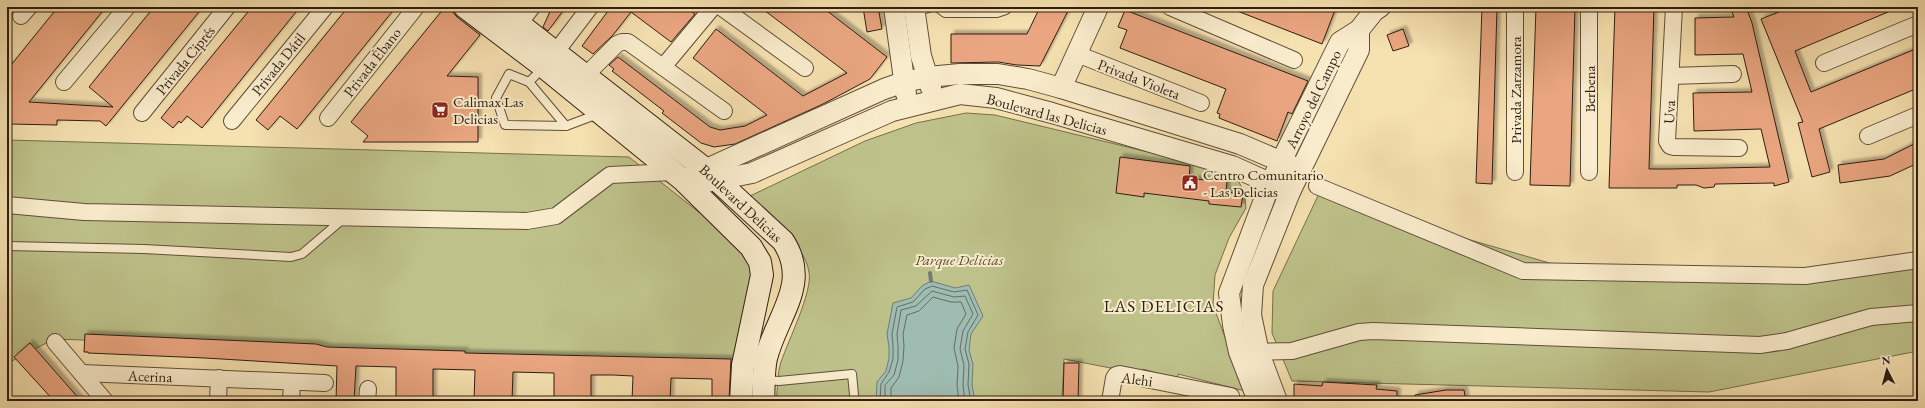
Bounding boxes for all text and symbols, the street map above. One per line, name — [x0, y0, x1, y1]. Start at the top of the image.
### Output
street label: Privada Ciprés — [151, 21, 219, 98]
street label: Privada Ébano — [339, 23, 405, 101]
street label: Privada Dátil — [247, 29, 309, 99]
street label: Privada Zarzamora — [1506, 36, 1525, 144]
street label: Arroyo del Campo — [1280, 46, 1345, 152]
street label: Privada Violeta — [1095, 55, 1183, 103]
street label: Berbena — [1580, 65, 1599, 113]
street label: Boulevard las Delicias — [985, 89, 1109, 139]
place label: Calimax Las Delicias — [453, 92, 524, 128]
supermarket icon: Calimax Las Delicias — [430, 100, 450, 120]
street label: Uva — [1659, 100, 1679, 124]
street label: Boulevard Delicias — [696, 160, 787, 246]
place label: Centro Comunitario - Las Delicias — [1203, 165, 1324, 201]
public building icon: Centro Comunitario - Las Delicias — [1180, 173, 1200, 193]
park label: Parque Delicias — [915, 250, 1004, 270]
district label: LAS DELICIAS — [1104, 295, 1224, 317]
north arrow — [1867, 350, 1907, 390]
text: N — [1881, 353, 1891, 367]
street label: Acerina — [126, 366, 173, 386]
street label: Alehi — [1119, 368, 1154, 390]

